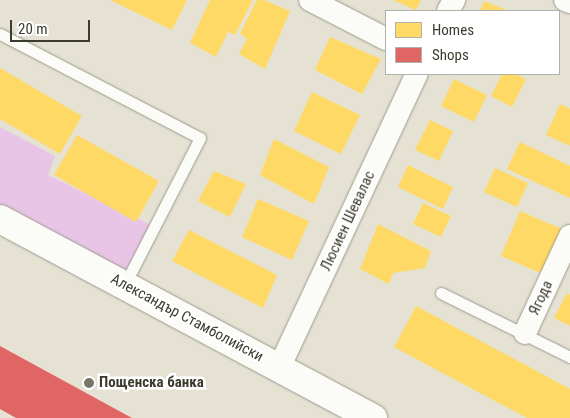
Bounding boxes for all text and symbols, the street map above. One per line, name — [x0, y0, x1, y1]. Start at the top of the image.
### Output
scale bar — [12, 10, 92, 42]
legend — [385, 10, 560, 75]
text: 20 m — [18, 20, 48, 38]
text: Homes — [432, 21, 474, 39]
text: Shops — [432, 46, 469, 64]
street label: Люсиен Шевалас — [317, 168, 379, 274]
street label: Александър Стамболийски — [108, 270, 266, 366]
street label: Ягода — [525, 278, 557, 318]
place label: Пощенска банка — [99, 374, 204, 392]
marker: Пощенска банка — [83, 377, 95, 389]

